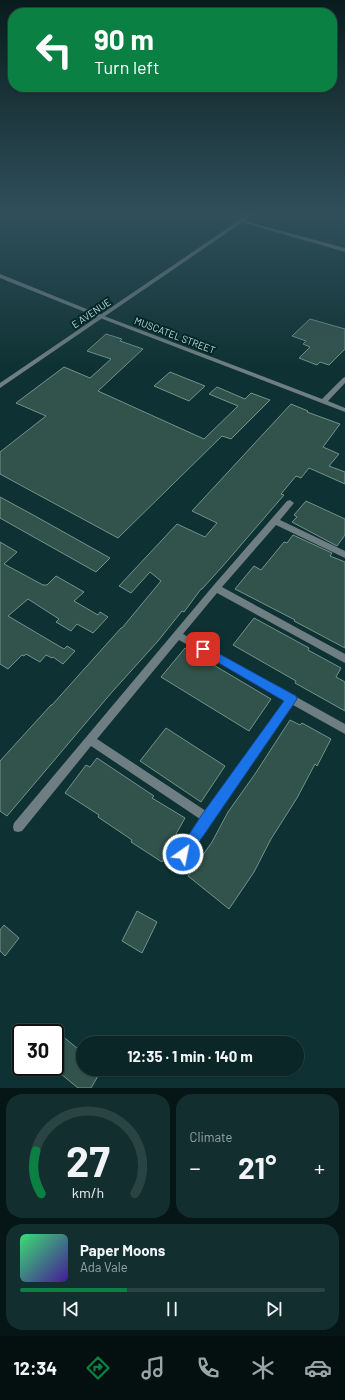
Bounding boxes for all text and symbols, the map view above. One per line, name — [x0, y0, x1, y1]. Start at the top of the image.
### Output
text: 90 m — [94, 22, 154, 56]
icon: left — [28, 24, 80, 76]
text: Turn left — [94, 56, 160, 78]
street label: E AVENUE — [69, 296, 113, 330]
street label: MUSCATEL STREET — [133, 314, 217, 356]
pin — [186, 632, 220, 666]
icon: arrive — [192, 638, 214, 660]
position arrow — [162, 833, 204, 875]
speed limit sign: 30 — [12, 1024, 64, 1076]
text: 12:35 · 1 min · 140 m — [127, 1047, 253, 1065]
text: Climate — [190, 1129, 233, 1145]
text: 27 — [66, 1135, 110, 1185]
text: 21° — [238, 1149, 277, 1185]
text: − — [190, 1154, 201, 1180]
text: + — [314, 1154, 325, 1180]
text: km/h — [72, 1184, 104, 1201]
text: Paper Moons — [80, 1241, 165, 1259]
text: Ada Vale — [80, 1259, 128, 1275]
icon: previous — [60, 1298, 82, 1320]
icon: pause — [161, 1298, 183, 1320]
icon: next — [263, 1298, 285, 1320]
icon: directions — [84, 1354, 112, 1382]
icon: music — [139, 1354, 167, 1382]
icon: phone — [194, 1354, 222, 1382]
icon: climate — [249, 1354, 277, 1382]
icon: car — [304, 1354, 332, 1382]
text: 12:34 — [13, 1357, 57, 1379]

